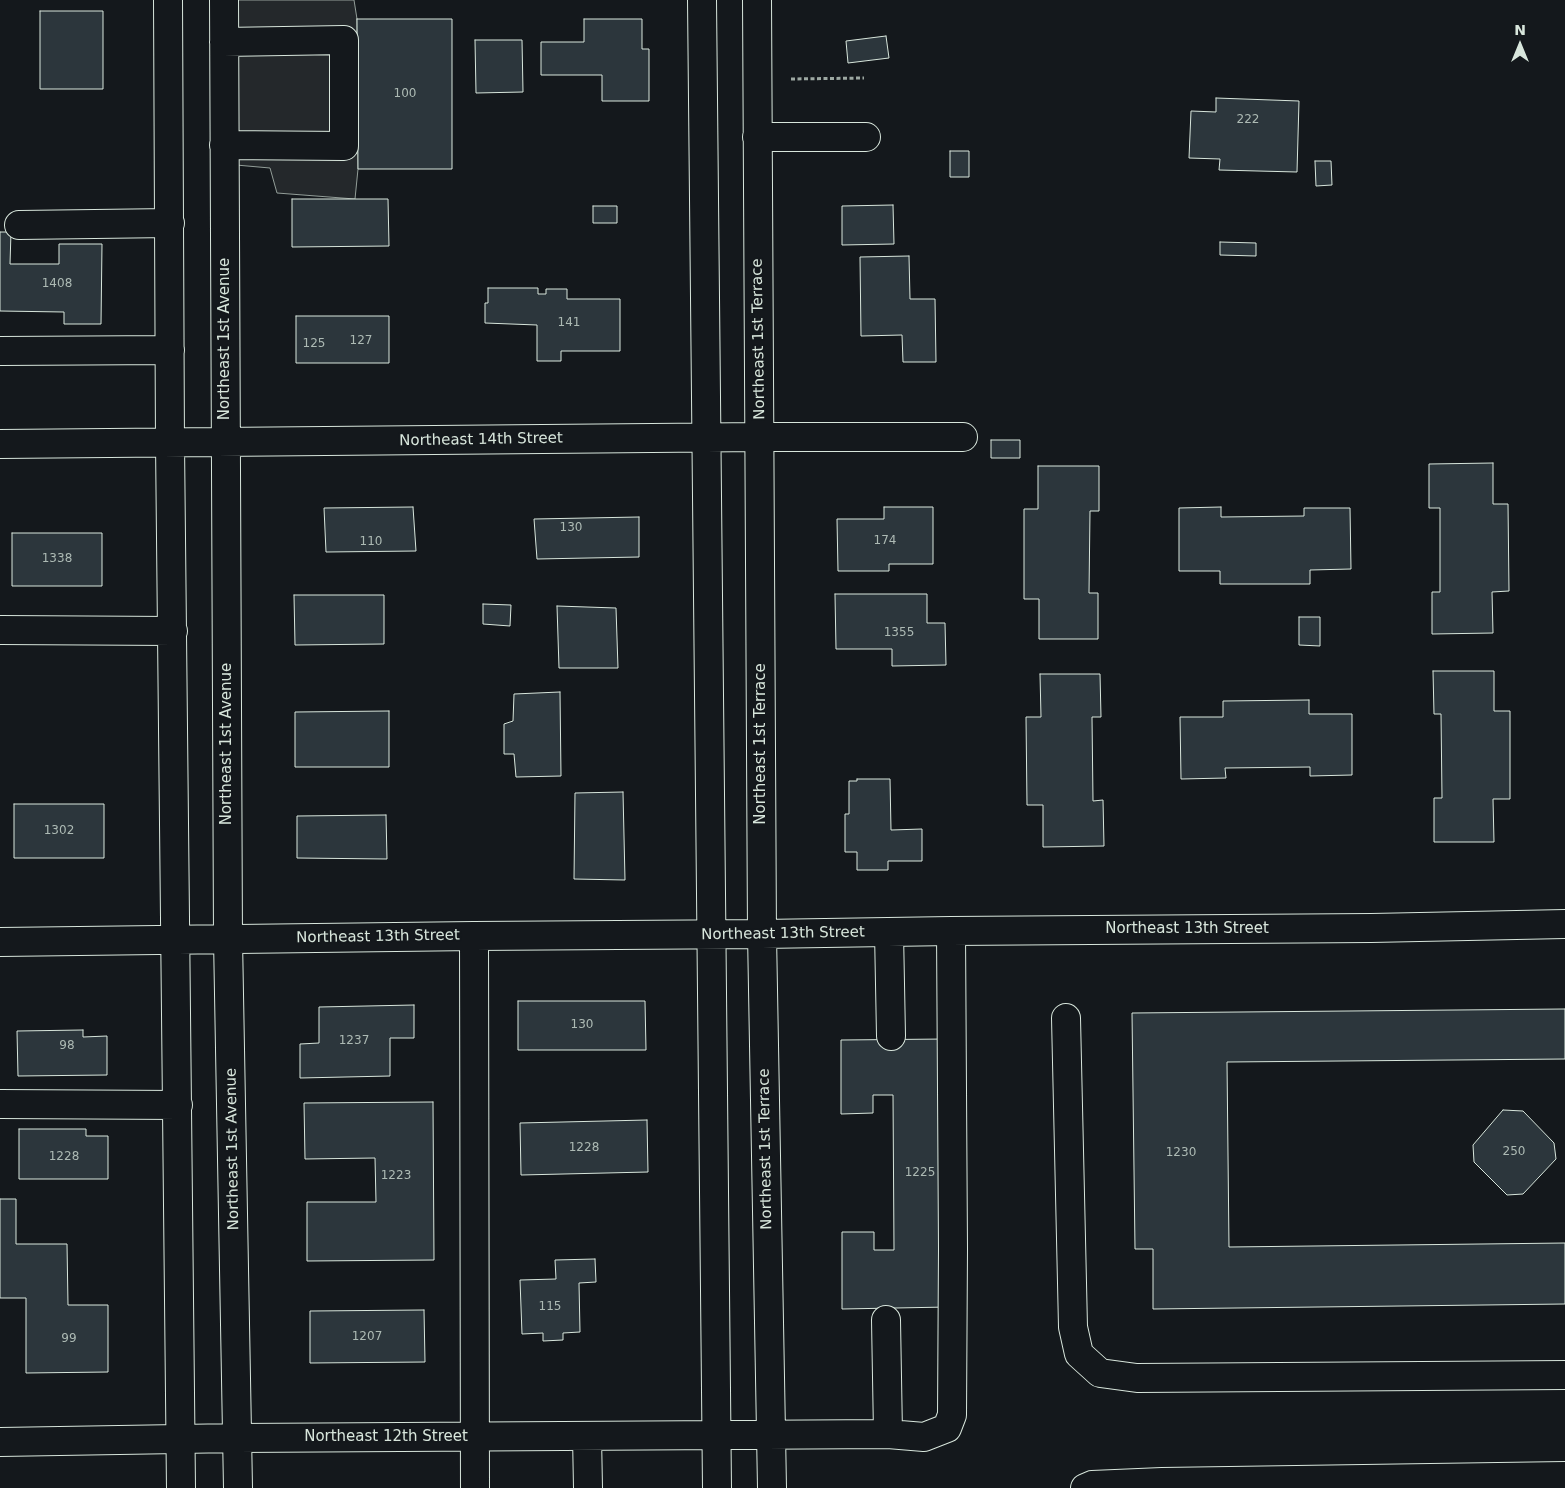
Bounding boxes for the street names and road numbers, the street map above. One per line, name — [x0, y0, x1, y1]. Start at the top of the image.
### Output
street label: Northeast 1st Avenue — [216, 258, 234, 420]
street label: Northeast 1st Terrace — [749, 258, 769, 420]
street label: Northeast 14th Street — [399, 430, 563, 450]
street label: Northeast 1st Avenue — [218, 663, 236, 825]
street label: Northeast 1st Terrace — [752, 663, 770, 825]
street label: Northeast 13th Street — [1105, 920, 1269, 938]
street label: Northeast 13th Street — [701, 924, 865, 944]
street label: Northeast 13th Street — [296, 927, 460, 947]
street label: Northeast 1st Avenue — [223, 1068, 243, 1230]
street label: Northeast 1st Terrace — [756, 1068, 776, 1230]
street label: Northeast 12th Street — [304, 1428, 468, 1446]

